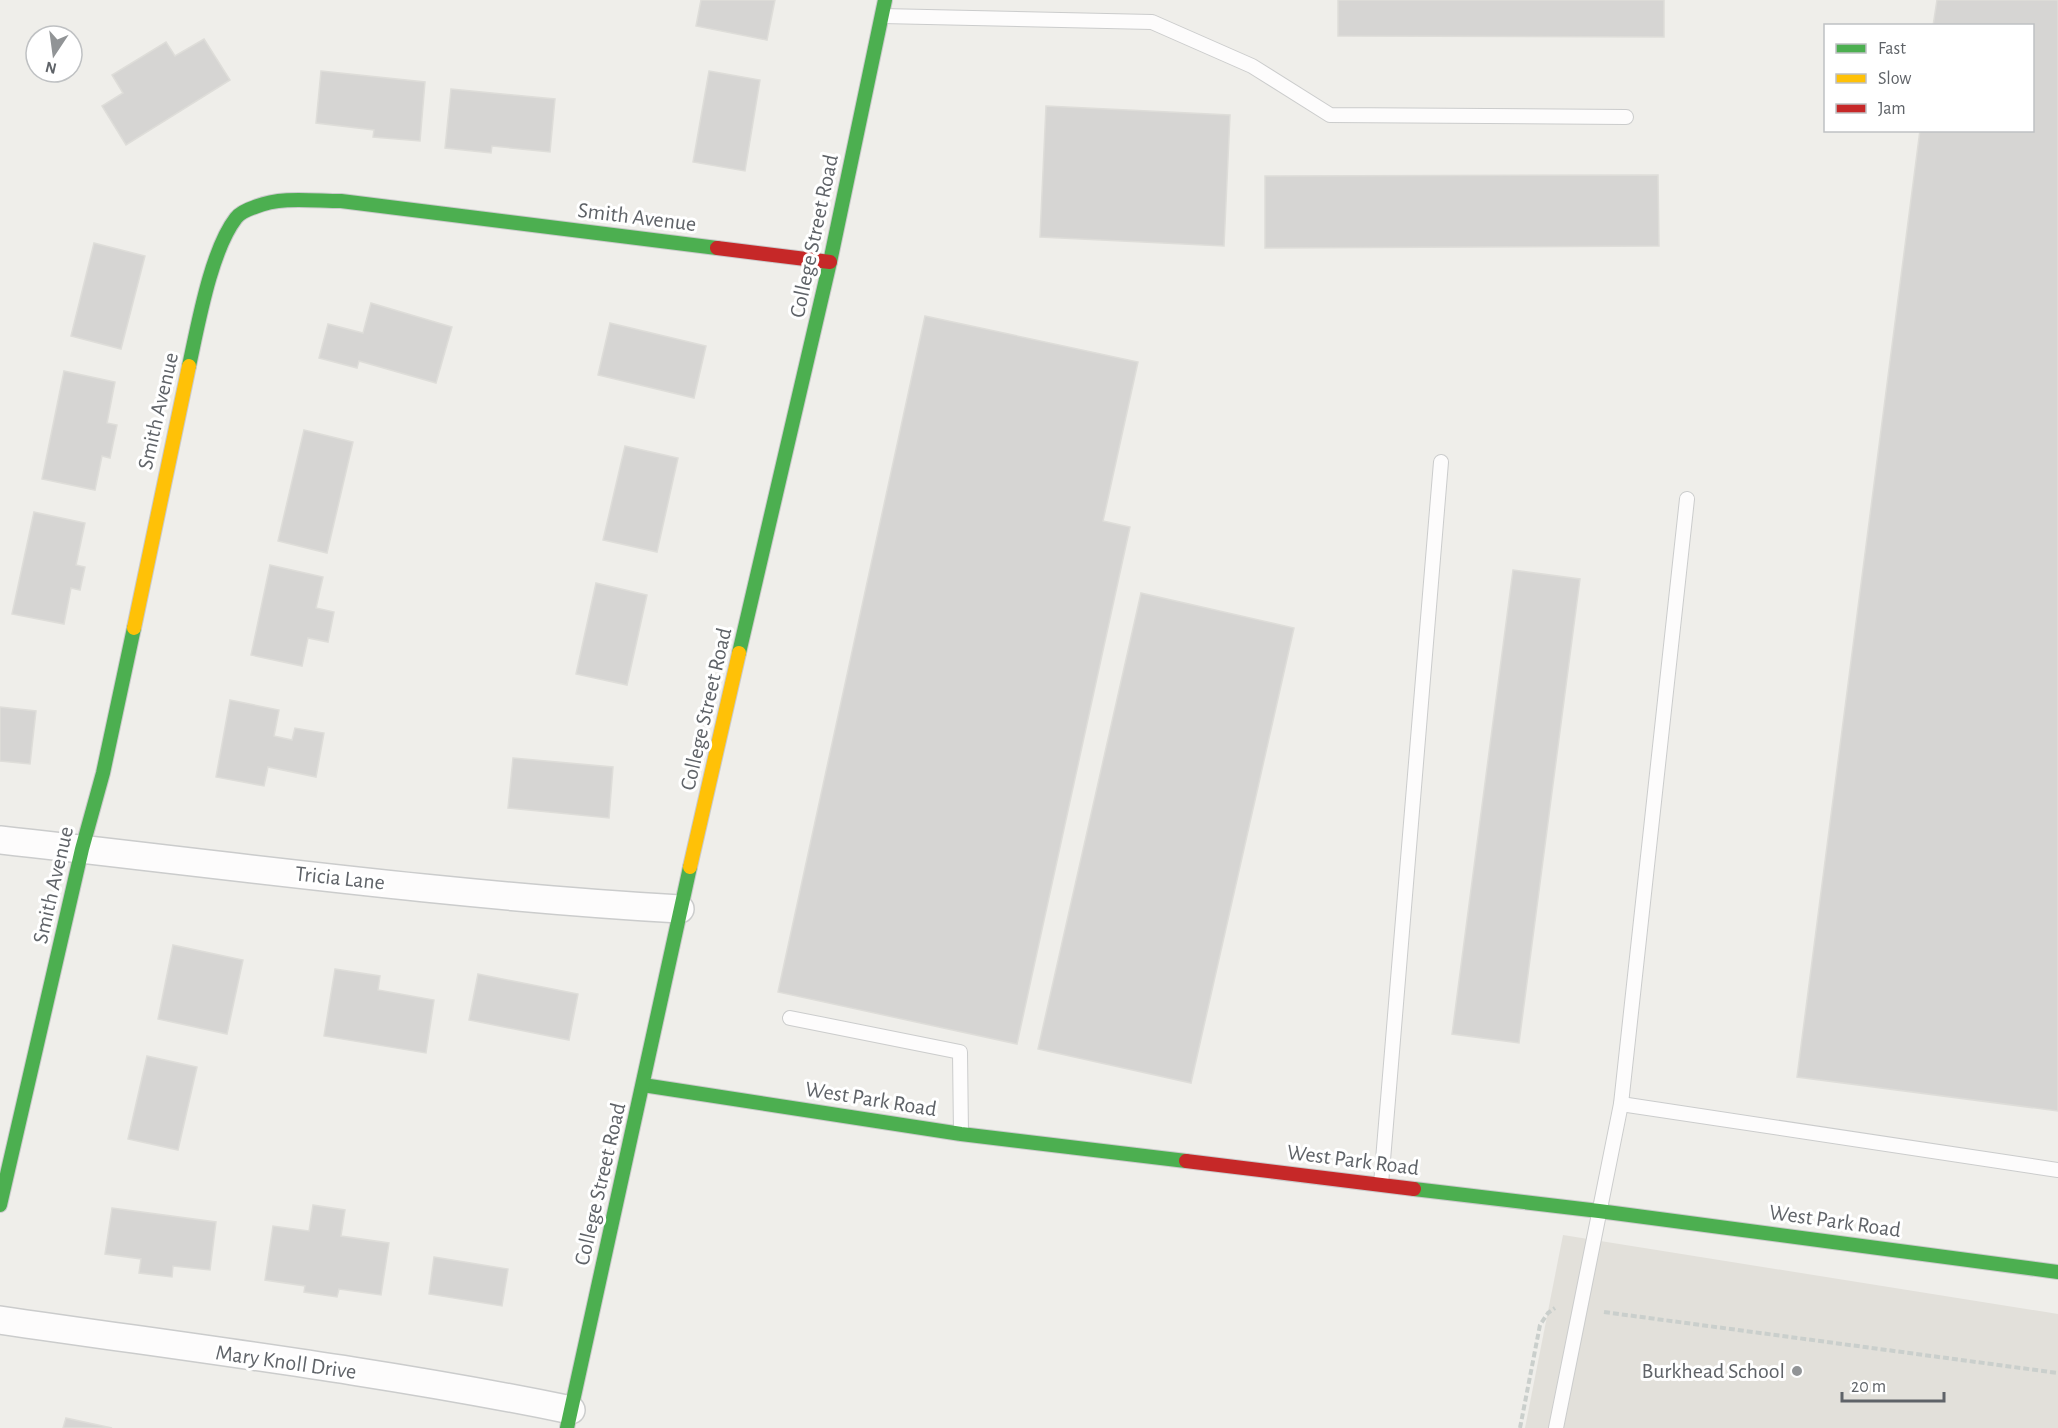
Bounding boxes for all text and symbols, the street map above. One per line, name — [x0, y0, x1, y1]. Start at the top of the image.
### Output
north arrow — [24, 24, 84, 84]
legend — [1824, 24, 2034, 132]
text: Fast — [1878, 40, 1906, 58]
text: N — [44, 59, 58, 77]
text: Slow — [1878, 70, 1911, 88]
text: Jam — [1878, 100, 1906, 118]
street label: College Street Road — [786, 152, 842, 320]
street label: Smith Avenue — [576, 199, 698, 235]
street label: Smith Avenue — [134, 350, 182, 472]
street label: College Street Road — [677, 626, 735, 792]
street label: Smith Avenue — [29, 824, 77, 946]
street label: Tricia Lane — [294, 862, 386, 894]
street label: West Park Road — [804, 1078, 938, 1120]
street label: College Street Road — [571, 1101, 629, 1267]
street label: West Park Road — [1286, 1141, 1420, 1179]
street label: West Park Road — [1768, 1201, 1902, 1241]
street label: Mary Knoll Drive — [214, 1341, 358, 1383]
place label: Burkhead School — [1641, 1360, 1785, 1382]
marker: Burkhead School — [1790, 1364, 1804, 1378]
scale bar — [1842, 1365, 1944, 1403]
text: 20 m — [1851, 1378, 1886, 1396]

